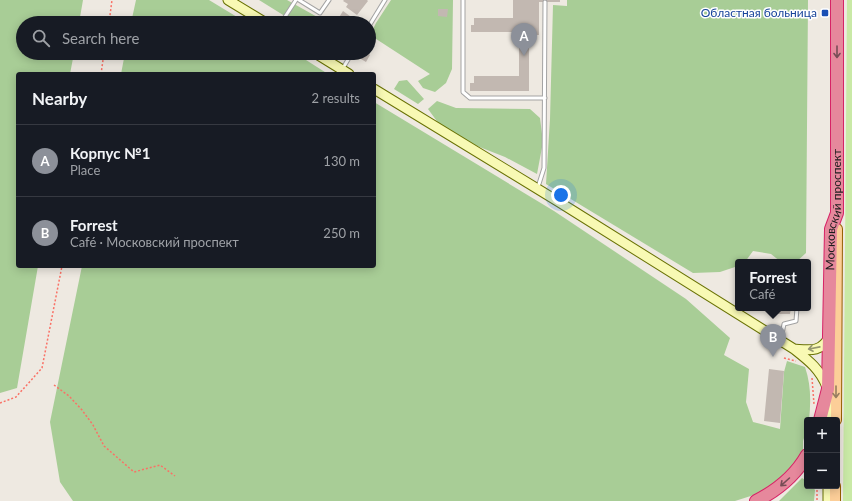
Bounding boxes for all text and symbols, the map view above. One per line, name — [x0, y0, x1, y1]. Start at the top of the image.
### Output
place label: Областная больница — [701, 5, 817, 20]
marker: Областная больница — [820, 8, 830, 18]
search box — [16, 16, 376, 60]
pin: A — [511, 23, 537, 56]
icon: search — [30, 27, 52, 49]
text: Search here — [62, 29, 139, 47]
one-way arrow — [833, 45, 841, 58]
text: Nearby — [32, 88, 87, 109]
text: 2 results — [312, 90, 360, 106]
text: Корпус №1 — [70, 144, 150, 162]
street label: Московский проспект — [822, 149, 845, 270]
text: A — [40, 153, 50, 169]
text: 130 m — [323, 153, 360, 169]
text: Place — [70, 162, 100, 178]
your location — [551, 185, 571, 205]
text: Forrest — [70, 216, 118, 234]
text: B — [41, 225, 49, 241]
text: 250 m — [323, 225, 360, 241]
text: Café · Московский проспект — [70, 234, 239, 250]
popup — [735, 259, 811, 311]
text: Forrest — [749, 268, 797, 286]
text: Café — [749, 286, 775, 302]
pin: B — [760, 324, 786, 357]
one-way arrow — [808, 345, 821, 353]
one-way arrow — [832, 385, 840, 398]
map controls — [804, 417, 840, 489]
button: + — [804, 417, 840, 453]
button: − — [804, 453, 840, 489]
one-way arrow — [780, 477, 790, 487]

